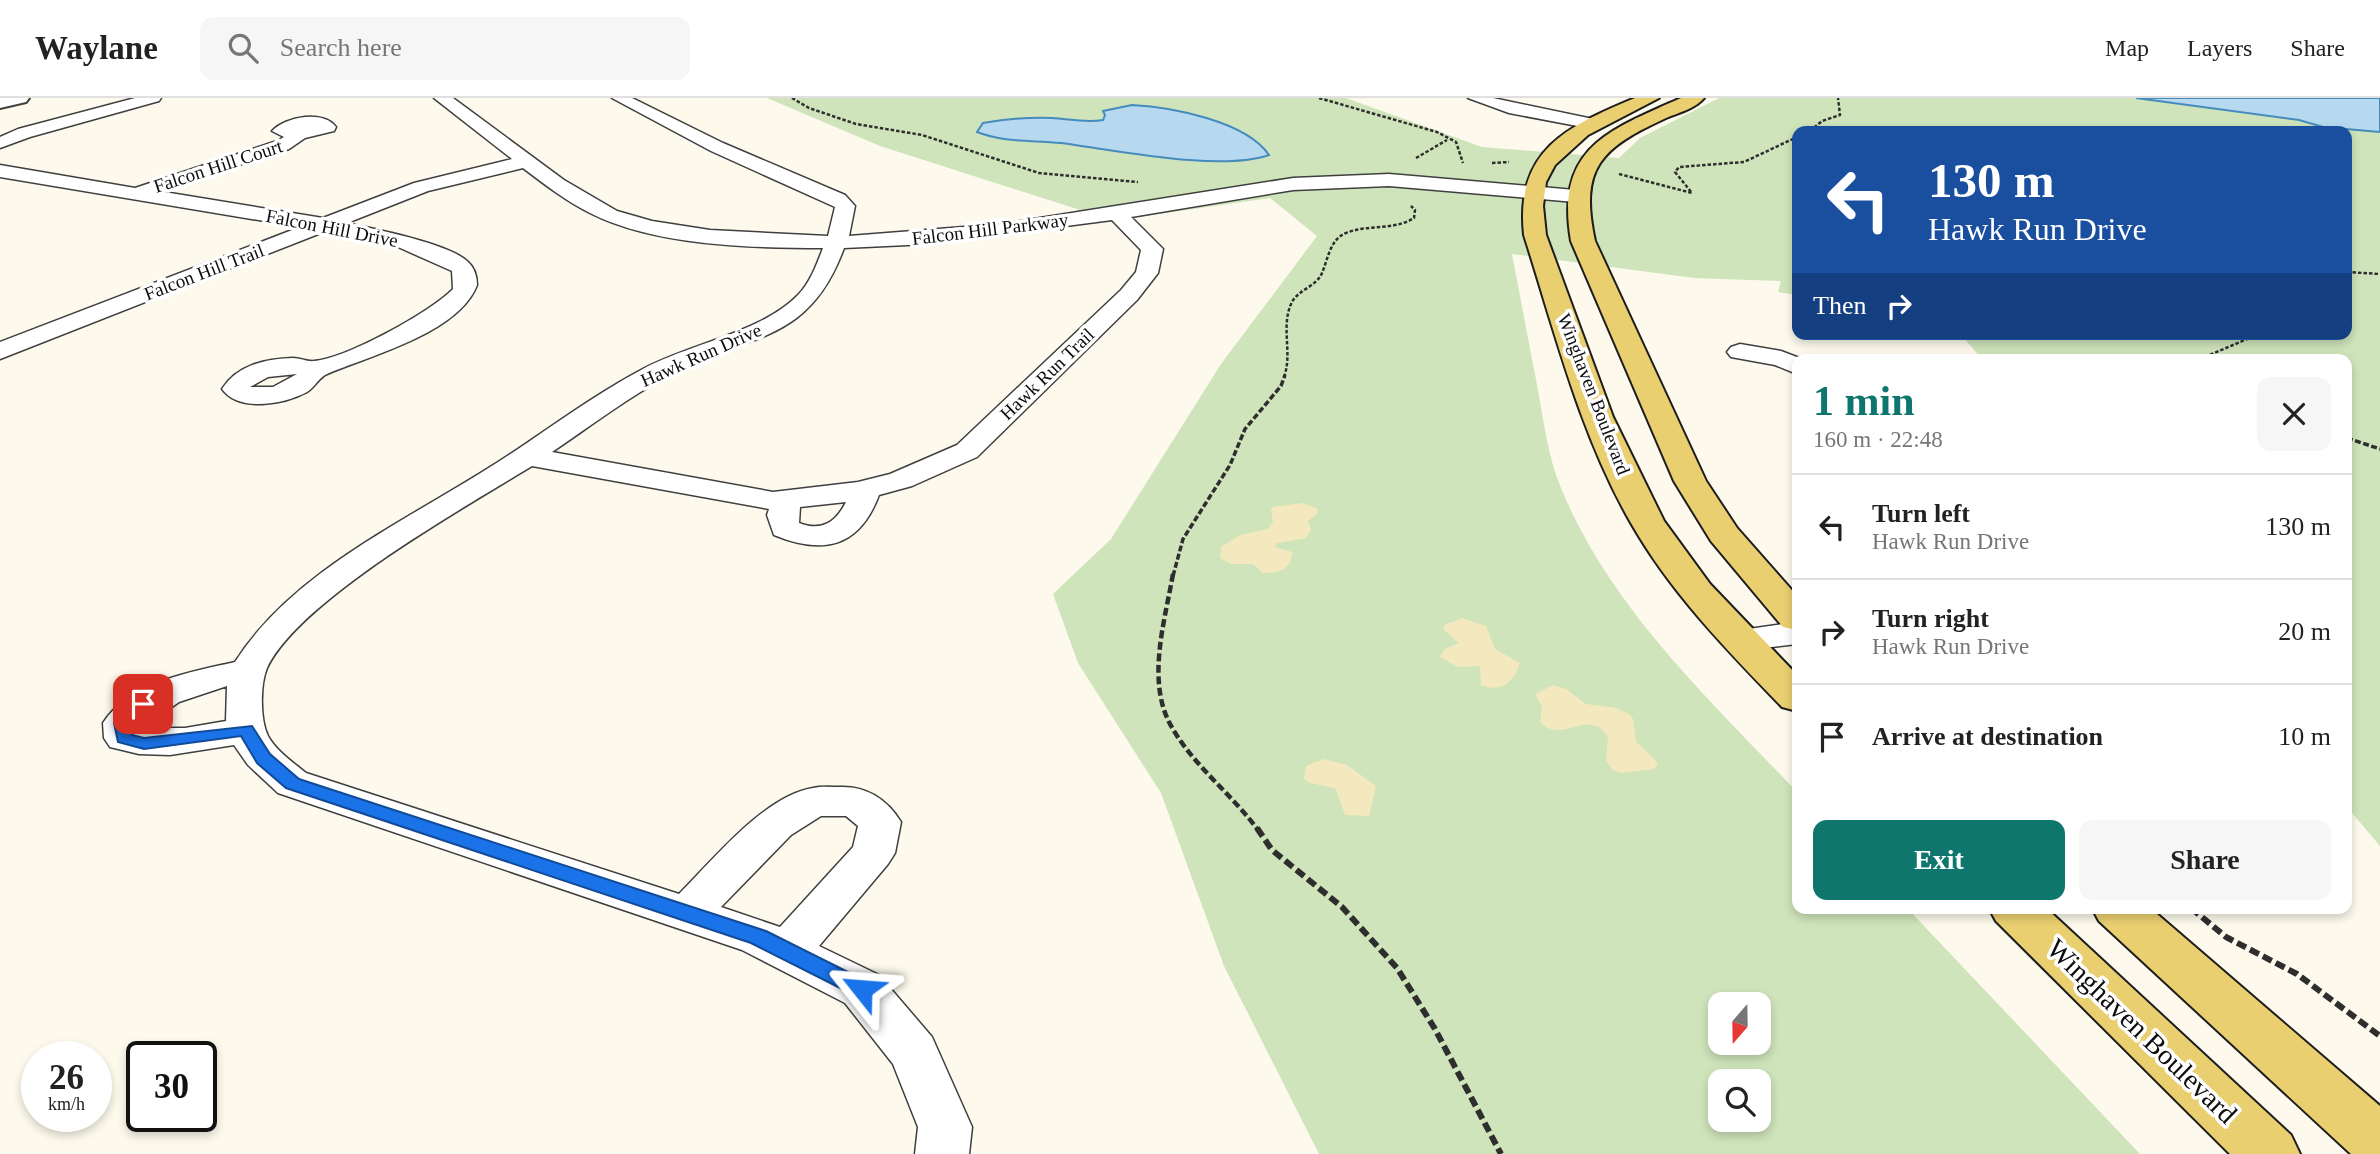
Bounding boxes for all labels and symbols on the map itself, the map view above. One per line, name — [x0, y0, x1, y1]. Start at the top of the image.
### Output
street label: Falcon Hill Court — [151, 135, 286, 197]
street label: Falcon Hill Drive — [264, 205, 400, 251]
street label: Falcon Hill Parkway — [911, 209, 1070, 249]
street label: Falcon Hill Trail — [141, 239, 267, 305]
street label: Winghaven Boulevard — [1554, 311, 1635, 478]
street label: Hawk Run Drive — [637, 319, 765, 391]
street label: Hawk Run Trail — [996, 324, 1098, 424]
pin — [113, 674, 173, 734]
street label: Winghaven Boulevard — [2041, 932, 2243, 1130]
position arrow — [825, 952, 899, 1026]
north arrow — [1708, 992, 1771, 1055]
speed limit sign: 30 — [126, 1041, 217, 1132]

